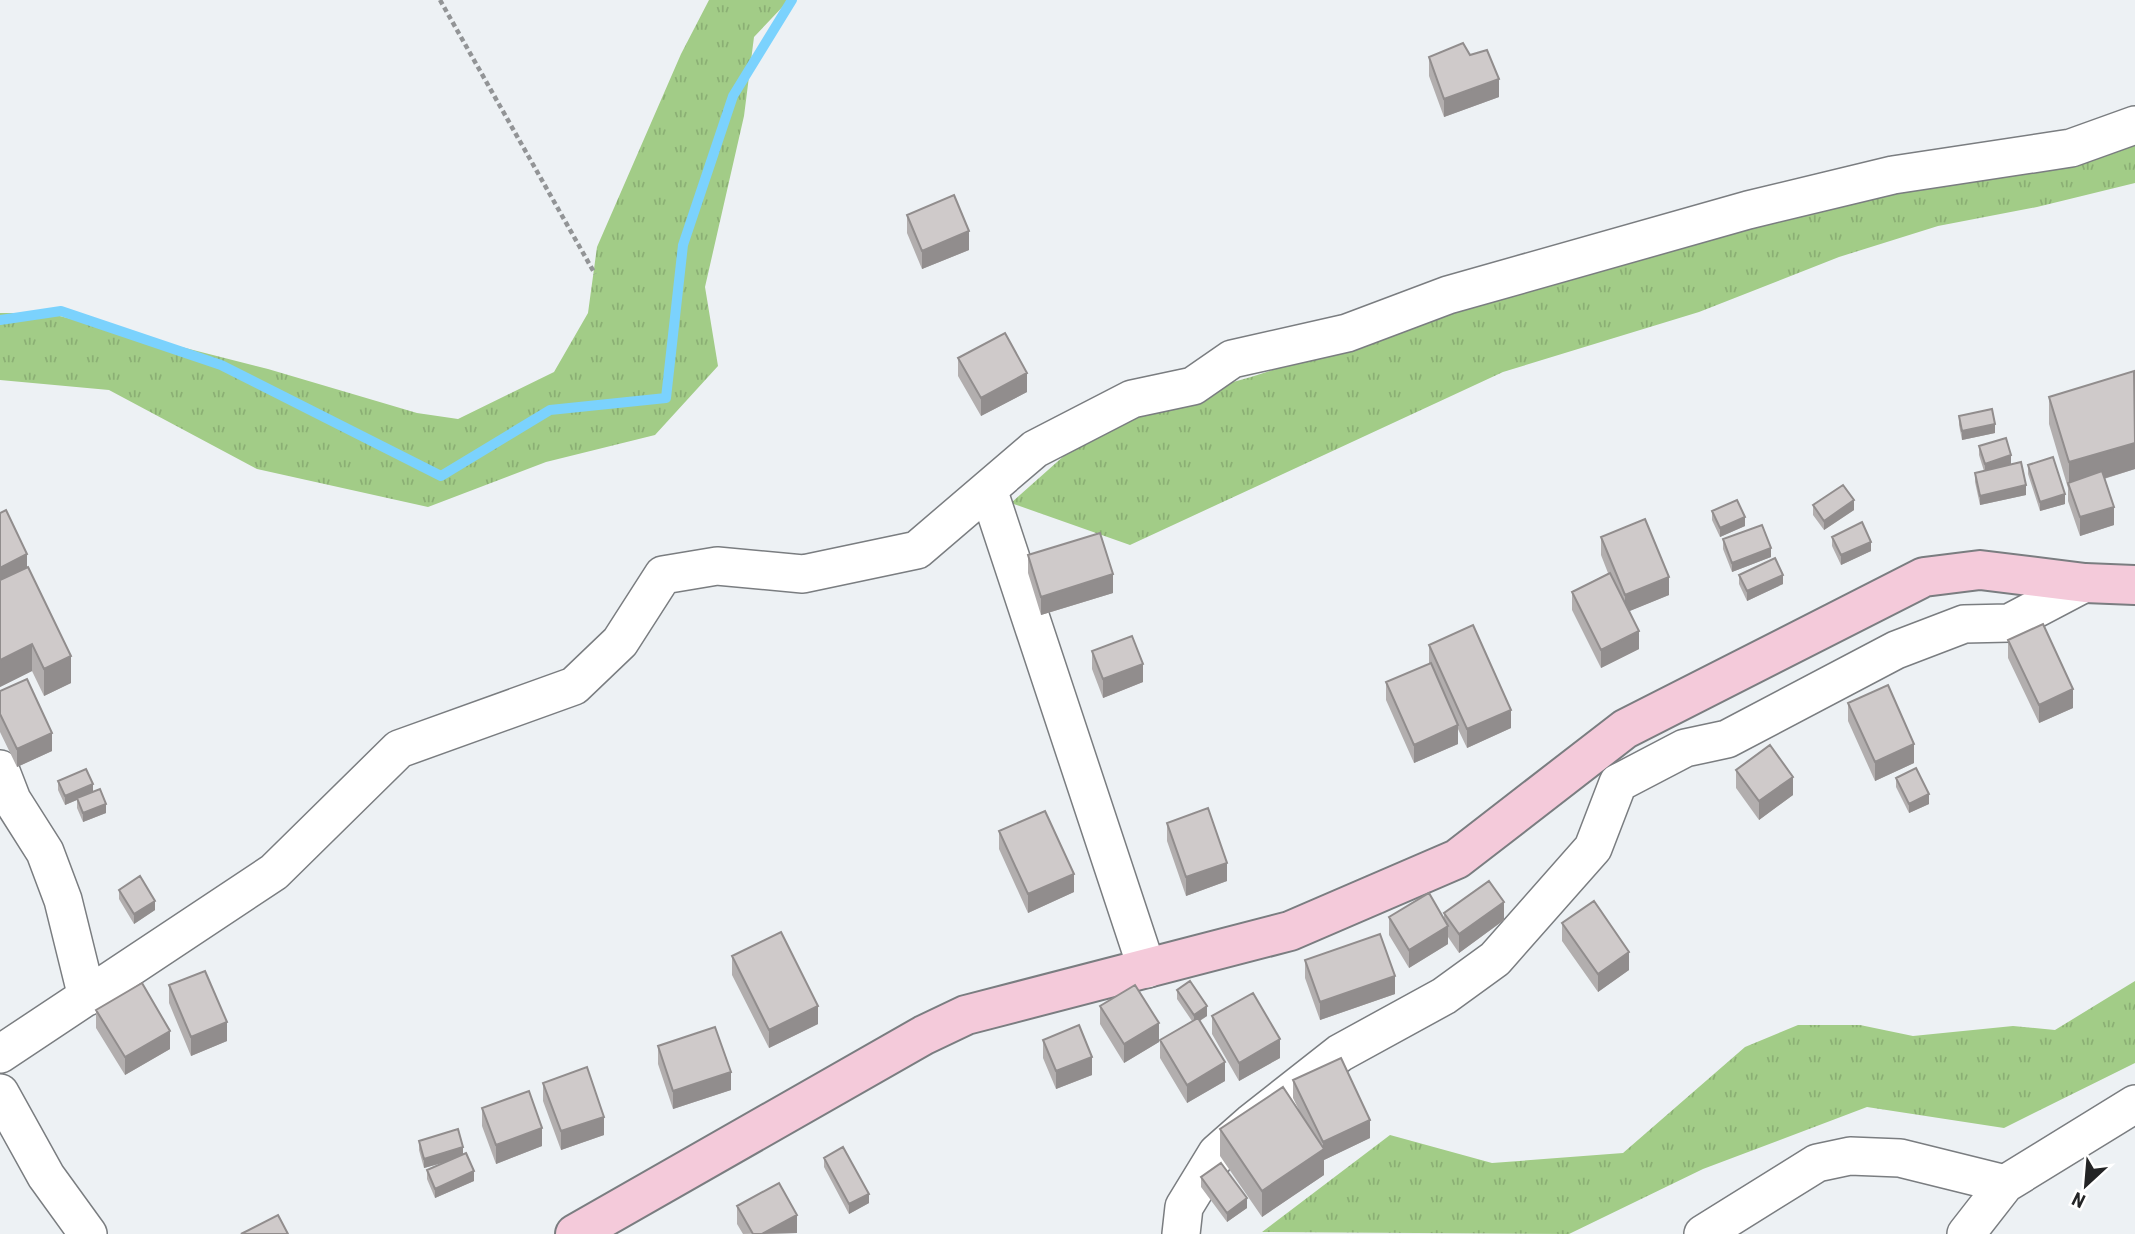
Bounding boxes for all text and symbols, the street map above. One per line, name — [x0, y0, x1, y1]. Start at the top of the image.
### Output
north arrow — [2051, 1150, 2121, 1220]
text: N — [2068, 1187, 2089, 1213]

